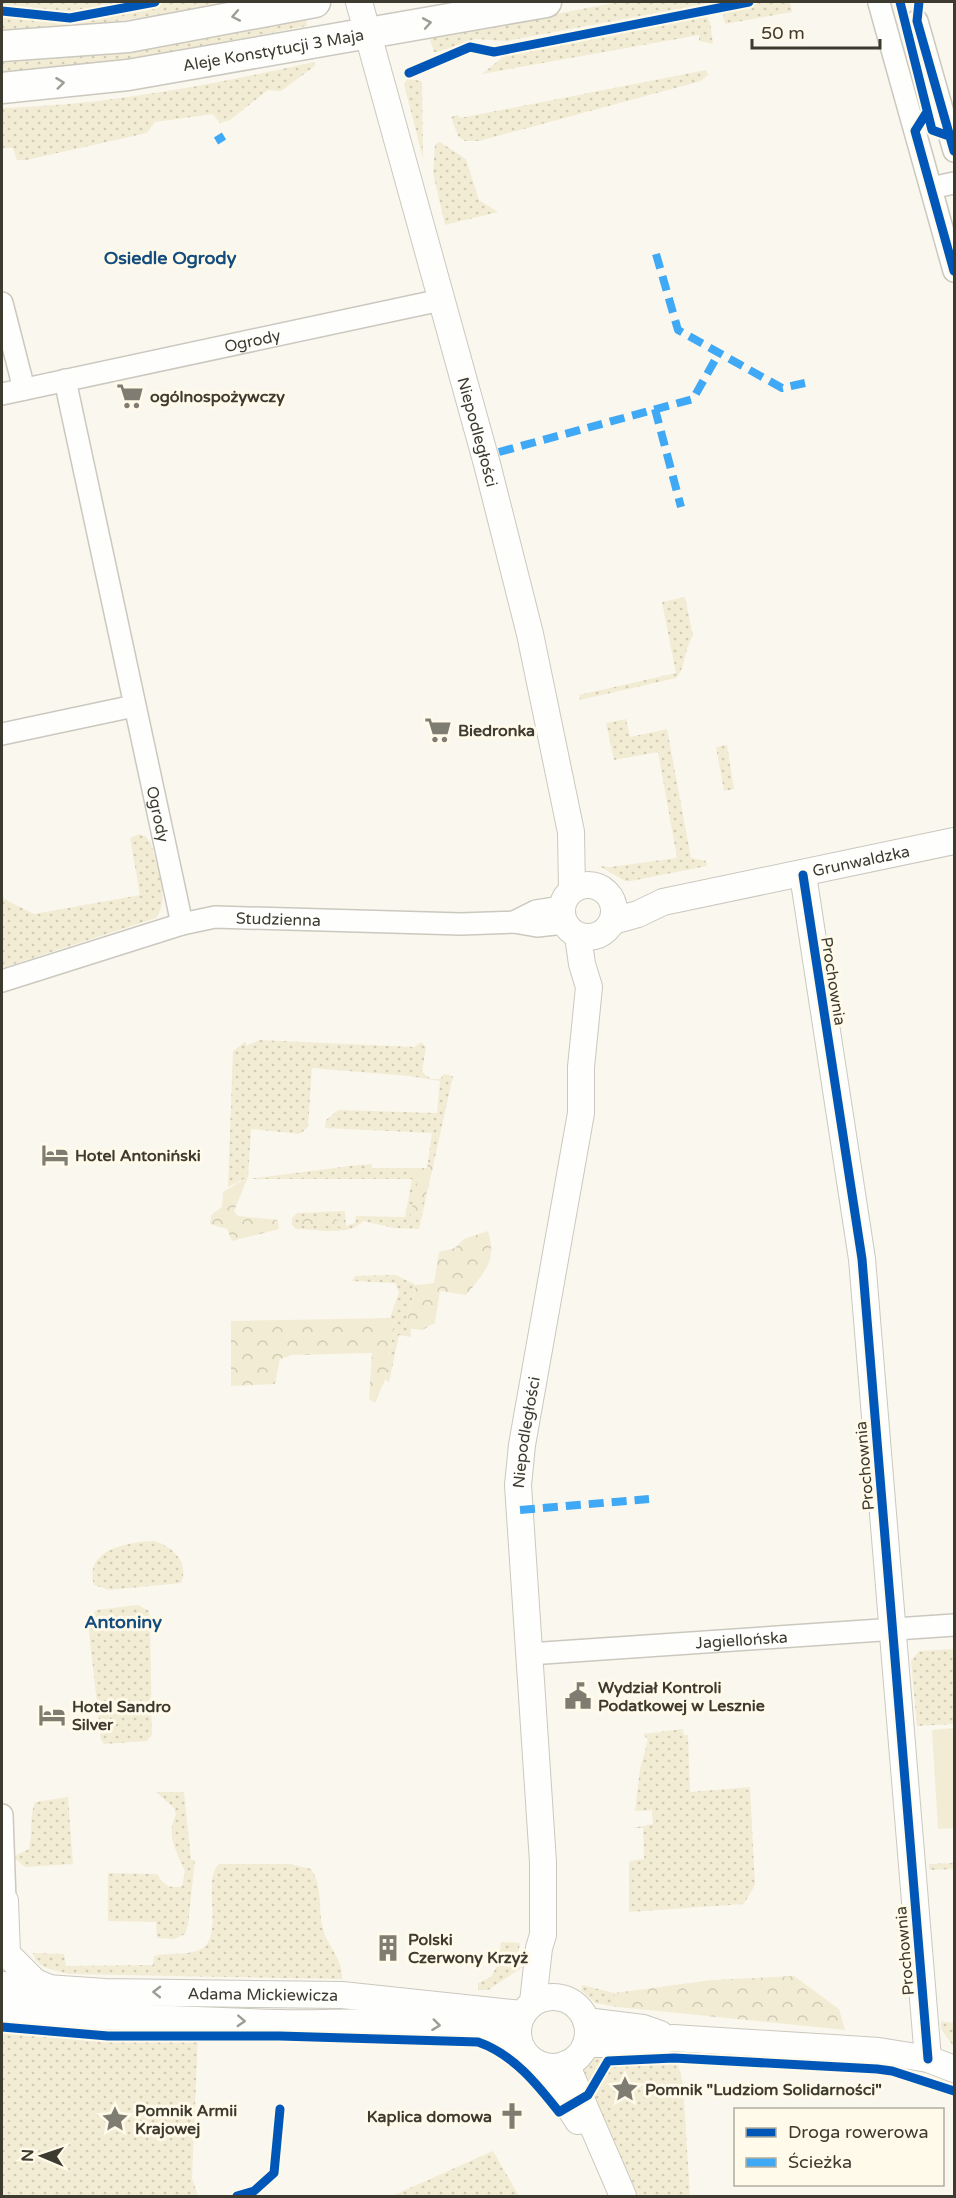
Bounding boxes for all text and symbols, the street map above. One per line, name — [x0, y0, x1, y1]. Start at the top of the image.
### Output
one-way arrow — [232, 9, 242, 22]
scale bar — [752, 12, 880, 50]
one-way arrow — [421, 17, 431, 30]
text: 50 m — [761, 22, 805, 44]
street label: Aleje Konstytucji 3 Maja — [181, 25, 365, 76]
one-way arrow — [55, 77, 64, 90]
district label: Osiedle Ogrody — [104, 247, 237, 269]
street label: Ogrody — [223, 326, 283, 357]
street label: Niepodległości — [452, 375, 501, 489]
supermarket icon: ogólnospożywczy — [115, 381, 145, 411]
place label: ogólnospożywczy — [150, 387, 285, 407]
supermarket icon: Biedronka — [423, 715, 453, 745]
place label: Biedronka — [458, 721, 535, 741]
street label: Ogrody — [142, 784, 173, 845]
street label: Grunwaldzka — [811, 842, 912, 881]
street label: Studzienna — [236, 909, 321, 931]
street label: Prochownia — [816, 935, 850, 1027]
hotel icon: Hotel Antoniński — [40, 1140, 70, 1170]
place label: Hotel Antoniński — [75, 1146, 201, 1166]
street label: Niepodległości — [509, 1375, 545, 1489]
street label: Prochownia — [851, 1420, 879, 1511]
district label: Antoniny — [84, 1611, 162, 1633]
street label: Jagiellońska — [695, 1627, 788, 1654]
place label: Wydział Kontroli Podatkowej w Lesznie — [598, 1678, 765, 1716]
public building icon: Wydział Kontroli Podatkowej w Lesznie — [563, 1681, 593, 1711]
place label: Hotel Sandro Silver — [72, 1697, 171, 1735]
hotel icon: Hotel Sandro Silver — [37, 1700, 67, 1730]
street label: Prochownia — [891, 1905, 919, 1996]
place label: Polski Czerwony Krzyż — [408, 1930, 528, 1968]
building icon: Polski Czerwony Krzyż — [373, 1933, 403, 1963]
street label: Adama Mickiewicza — [187, 1984, 338, 2006]
one-way arrow — [153, 1986, 162, 1999]
one-way arrow — [236, 2015, 245, 2028]
one-way arrow — [431, 2018, 440, 2031]
place icon: Pomnik "Ludziom Solidarności" — [610, 2074, 640, 2104]
place label: Pomnik "Ludziom Solidarności" — [645, 2080, 882, 2100]
place label: Pomnik Armii Krajowej — [135, 2101, 237, 2139]
church icon: Kaplica domowa — [497, 2101, 527, 2131]
place icon: Pomnik Armii Krajowej — [100, 2104, 130, 2134]
place label: Kaplica domowa — [367, 2107, 492, 2127]
legend — [734, 2108, 944, 2186]
text: Droga rowerowa — [788, 2121, 929, 2143]
north arrow — [12, 2126, 72, 2186]
text: N — [18, 2149, 38, 2162]
text: Ścieżka — [788, 2151, 852, 2173]

